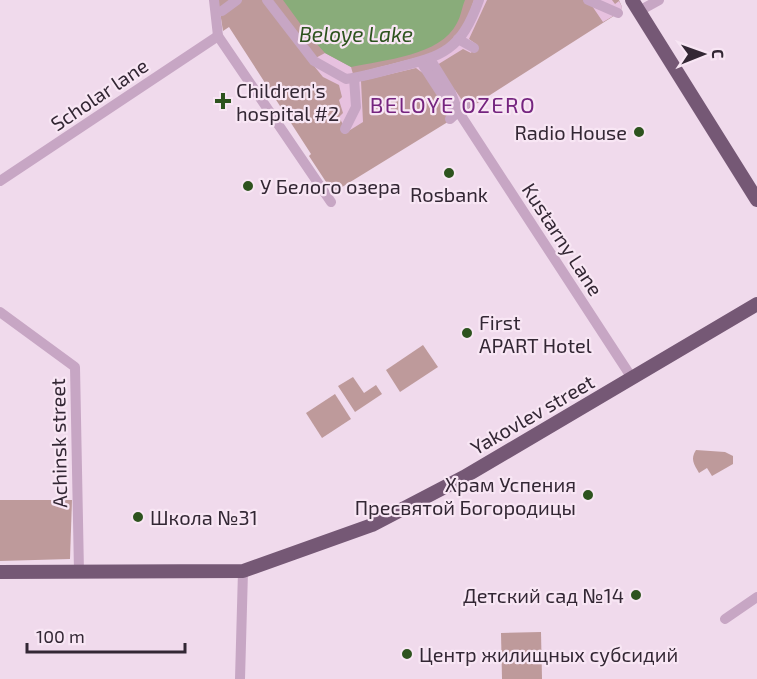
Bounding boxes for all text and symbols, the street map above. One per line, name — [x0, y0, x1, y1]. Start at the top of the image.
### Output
water label: Beloye Lake — [299, 21, 413, 47]
north arrow — [673, 24, 733, 84]
text: С — [709, 49, 728, 59]
street label: Scholar lane — [46, 53, 152, 135]
place label: Children's hospital #2 — [236, 78, 339, 125]
district label: BELOYE OZERO — [370, 91, 536, 117]
marker: Children's hospital #2 — [214, 92, 232, 110]
place label: Radio House — [514, 120, 627, 144]
marker: Radio House — [632, 125, 646, 139]
marker: Rosbank — [442, 166, 456, 180]
place label: У Белого озера — [260, 174, 401, 198]
street label: Kustarny Lane — [518, 178, 608, 300]
marker: У Белого озера — [241, 179, 255, 193]
place label: Rosbank — [410, 182, 488, 206]
place label: First APART Hotel — [479, 310, 592, 357]
marker: First APART Hotel — [460, 326, 474, 340]
street label: Yakovlev street — [466, 369, 598, 459]
street label: Achinsk street — [45, 378, 71, 508]
place label: Храм Успения Пресвятой Богородицы — [355, 472, 576, 519]
marker: Храм Успения Пресвятой Богородицы — [581, 488, 595, 502]
place label: Школа №31 — [150, 505, 258, 529]
marker: Школа №31 — [131, 510, 145, 524]
place label: Детский сад №14 — [463, 583, 624, 607]
marker: Детский сад №14 — [629, 588, 643, 602]
scale bar — [27, 616, 184, 654]
text: 100 m — [36, 625, 85, 647]
place label: Центр жилищных субсидий — [419, 642, 678, 667]
marker: Центр жилищных субсидий — [400, 647, 414, 661]

